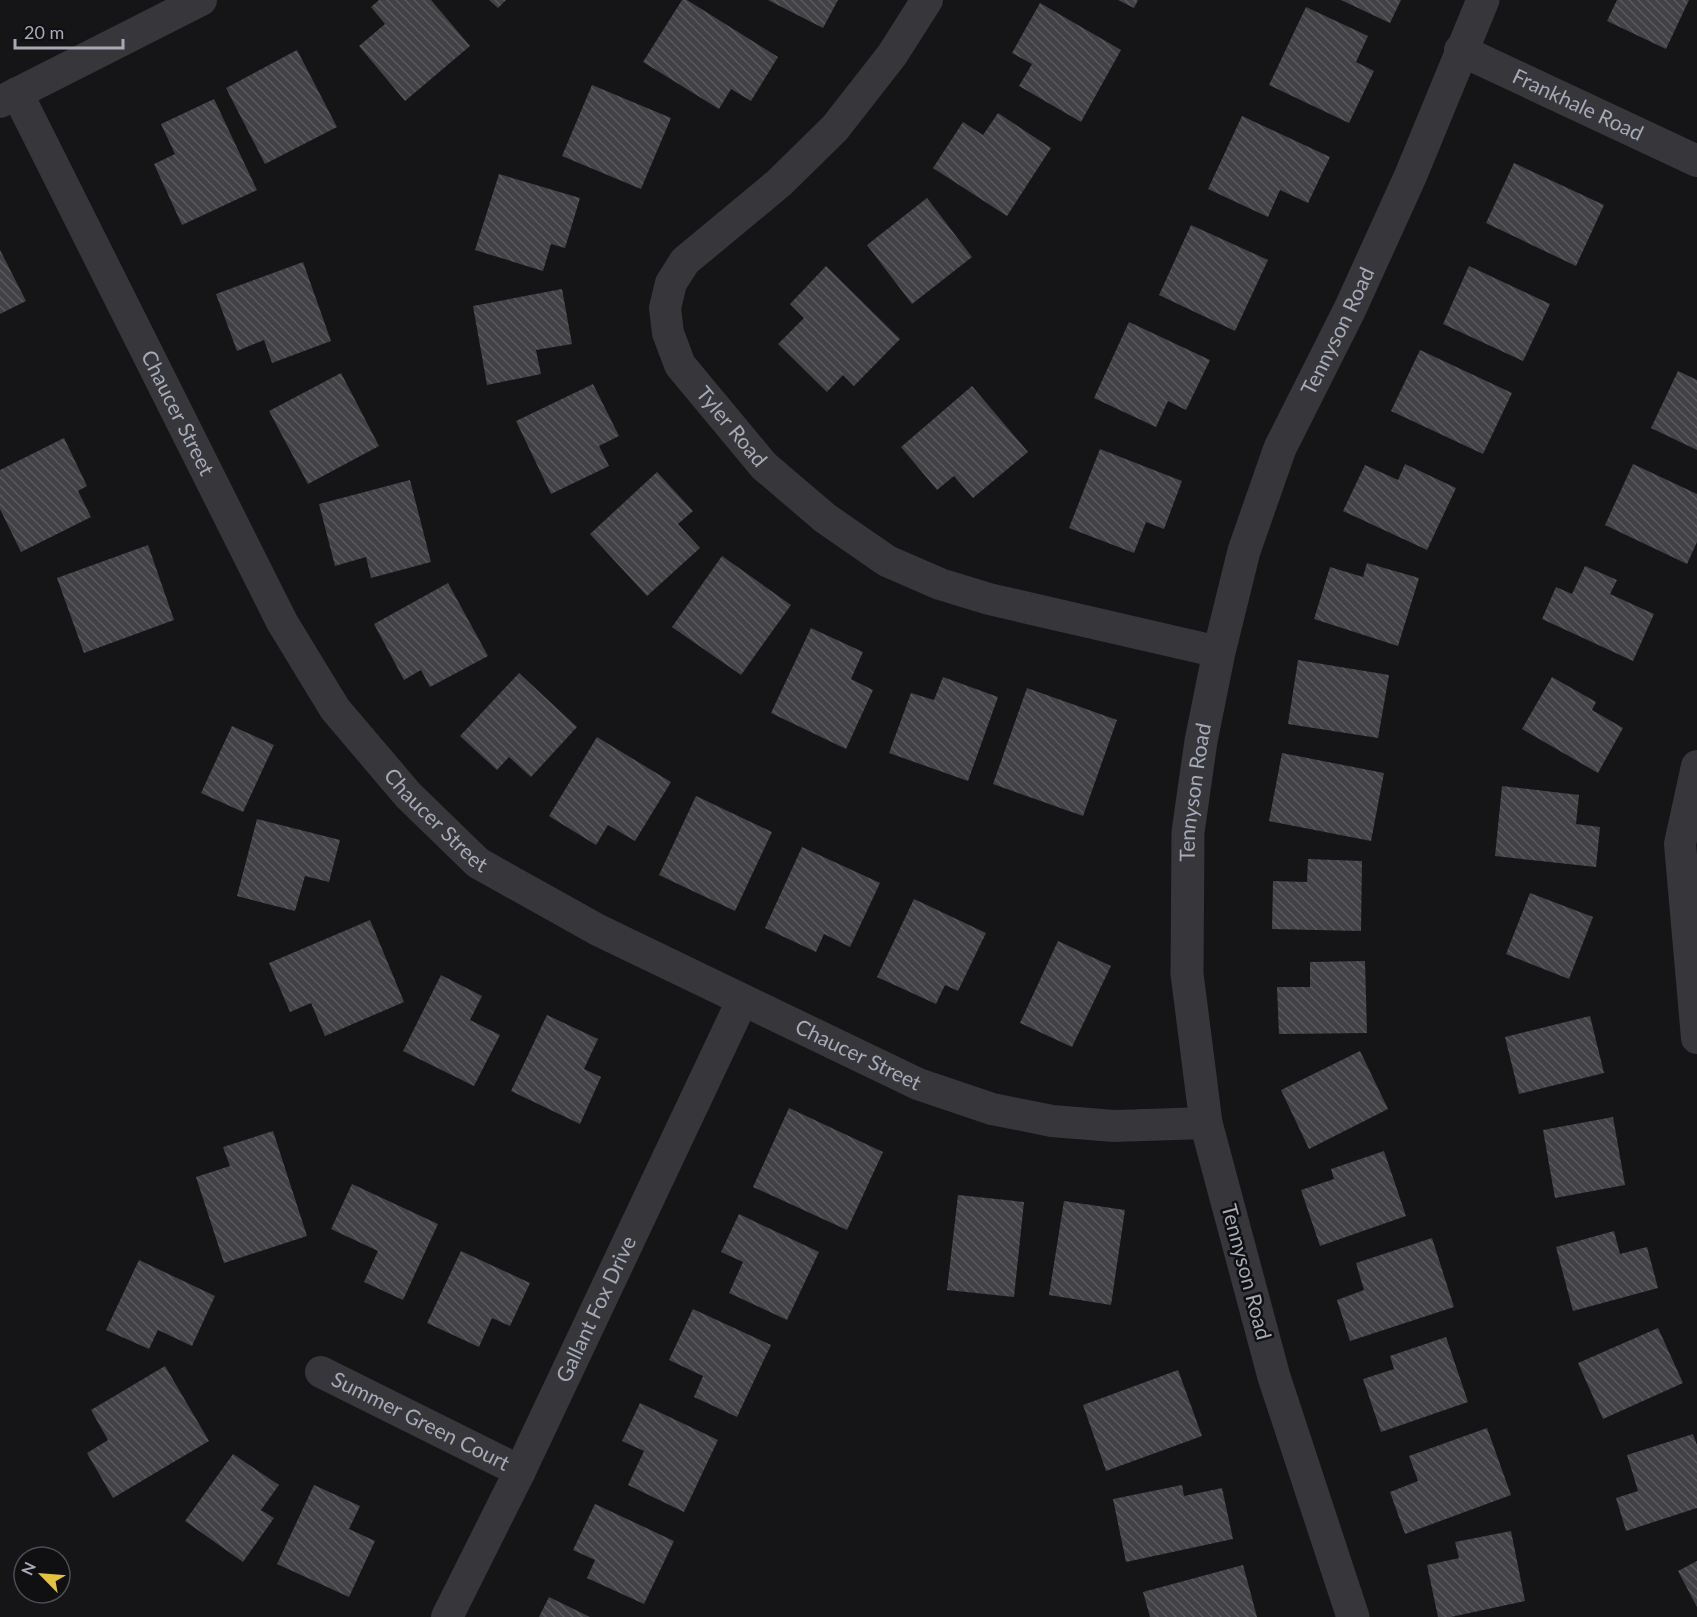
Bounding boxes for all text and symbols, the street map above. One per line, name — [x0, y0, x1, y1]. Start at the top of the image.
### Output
scale bar — [15, 12, 123, 50]
text: 20 m — [24, 21, 64, 43]
street label: Frankhale Road — [1509, 62, 1648, 145]
street label: Tennyson Road — [1295, 263, 1378, 399]
street label: Chaucer Street — [137, 346, 221, 480]
street label: Tyler Road — [692, 381, 773, 471]
street label: Tennyson Road — [1174, 721, 1215, 862]
street label: Chaucer Street — [380, 763, 493, 877]
street label: Chaucer Street — [792, 1013, 926, 1095]
street label: Tennyson Road — [1217, 1201, 1278, 1342]
street label: Gallant Fox Drive — [550, 1232, 640, 1386]
street label: Summer Green Court — [328, 1365, 515, 1475]
north arrow — [12, 1545, 72, 1605]
text: N — [17, 1559, 39, 1578]

